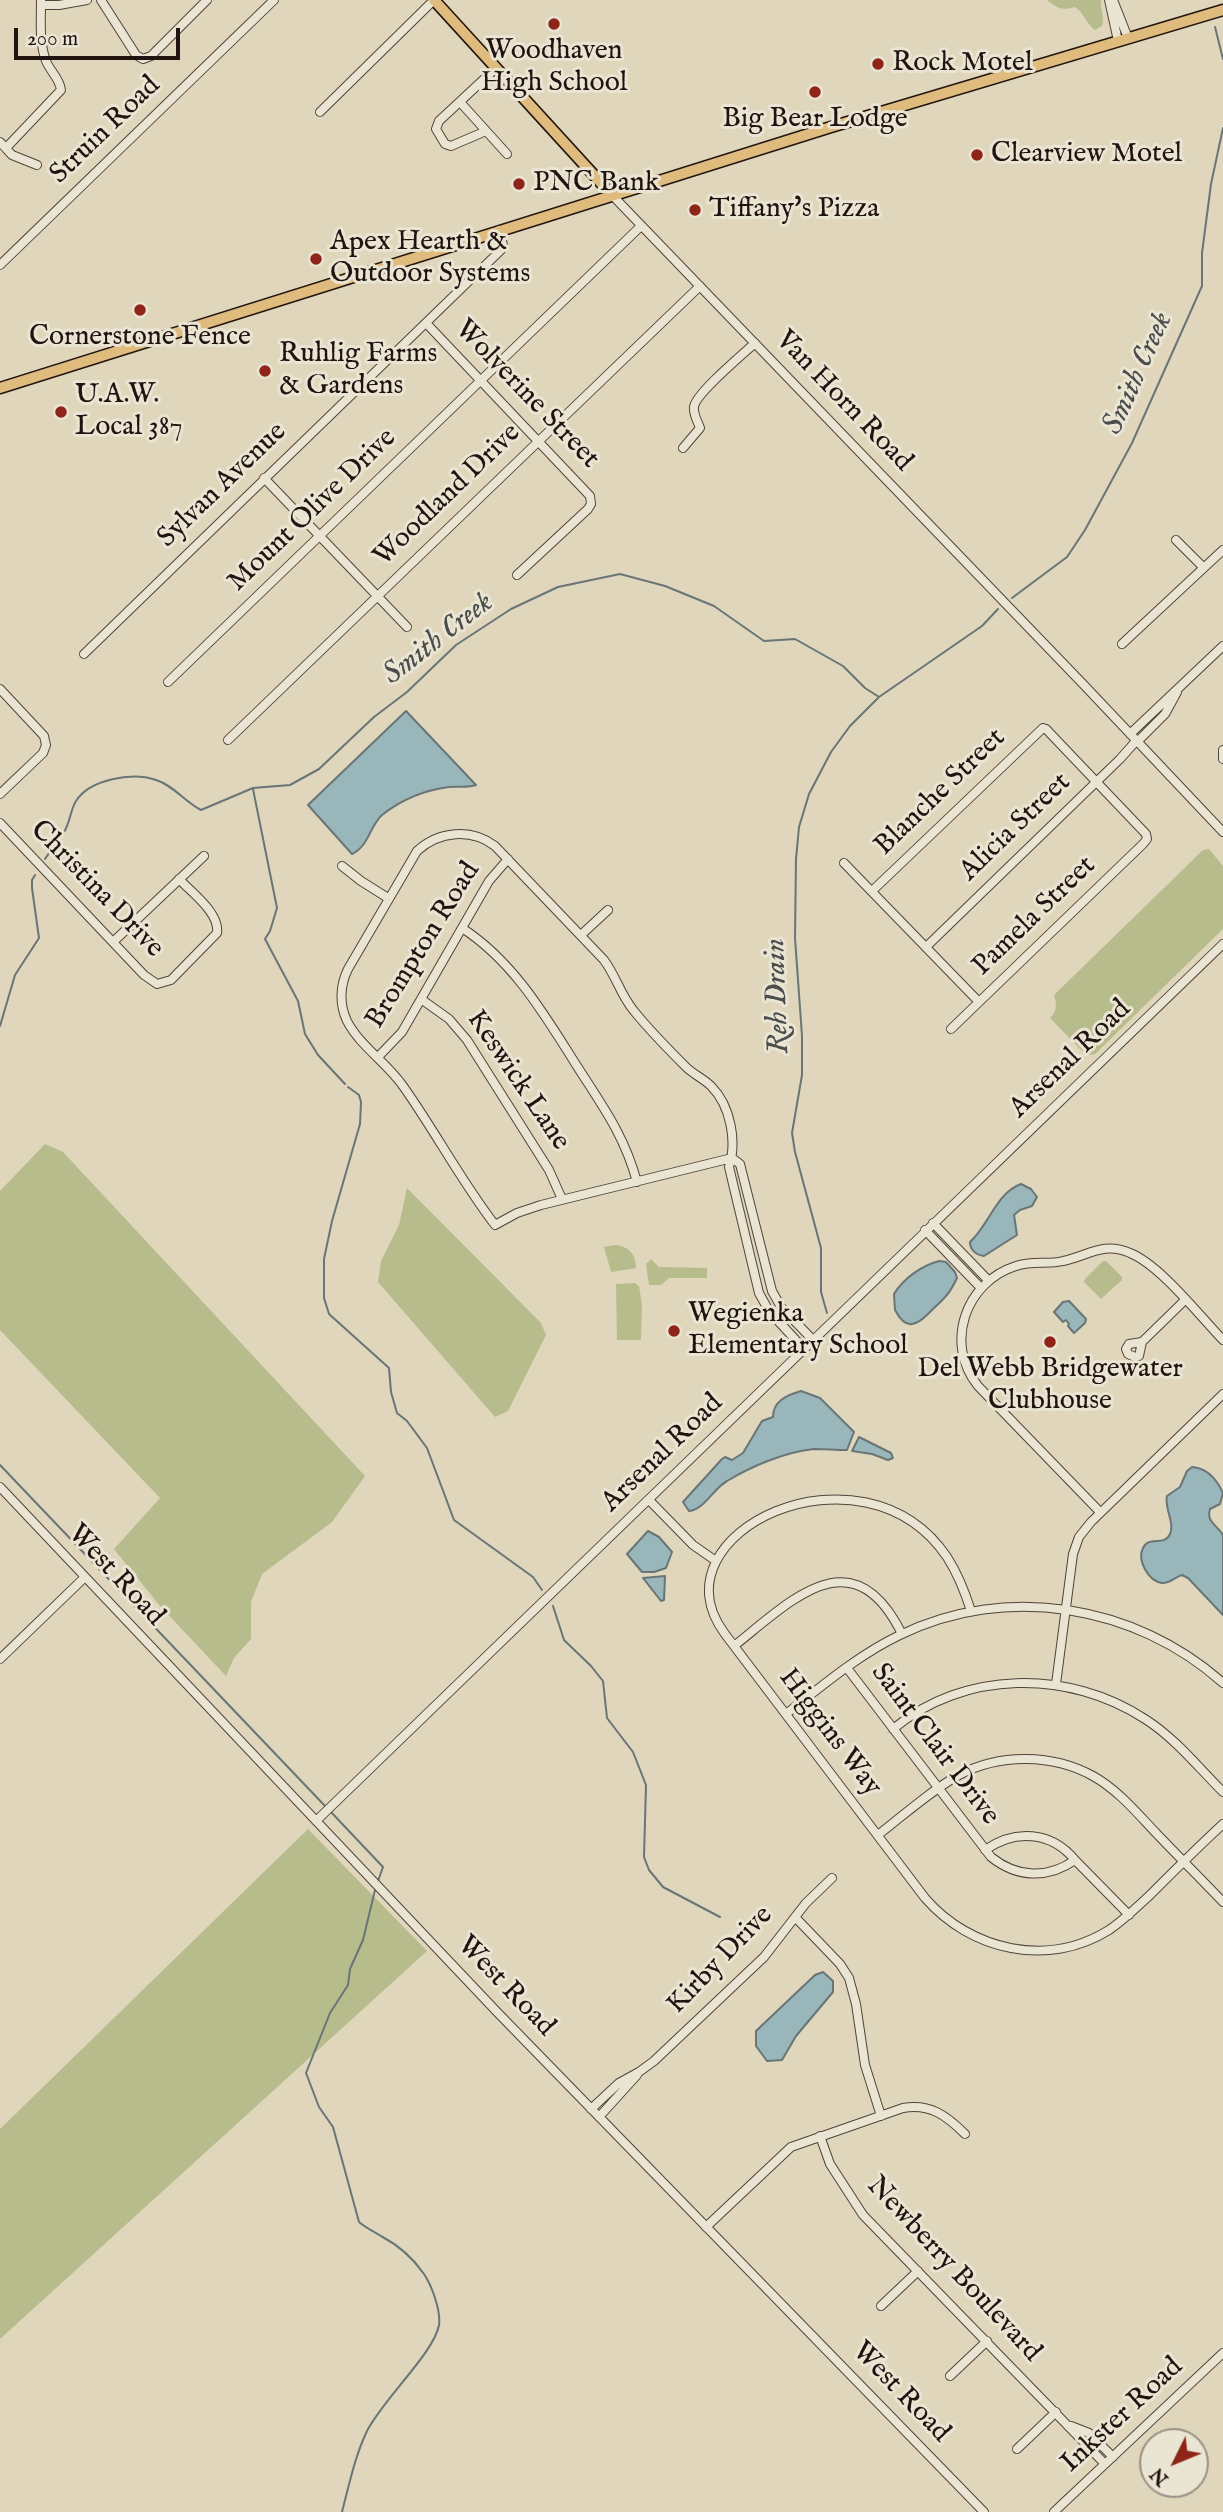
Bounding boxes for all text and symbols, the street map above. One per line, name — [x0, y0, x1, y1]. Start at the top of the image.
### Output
scale bar — [18, 14, 184, 58]
marker: Woodhaven High School — [546, 16, 562, 32]
text: 200 m — [27, 26, 78, 53]
place label: Woodhaven High School — [481, 35, 627, 101]
place label: Rock Motel — [892, 47, 1033, 81]
marker: Rock Motel — [870, 56, 886, 72]
street label: Struin Road — [44, 70, 168, 192]
marker: Big Bear Lodge — [807, 84, 823, 100]
place label: Big Bear Lodge — [722, 103, 908, 137]
place label: Clearview Motel — [991, 138, 1182, 172]
marker: Clearview Motel — [969, 147, 985, 163]
place label: PNC Bank — [533, 167, 660, 201]
marker: PNC Bank — [511, 176, 527, 192]
place label: Tiffany's Pizza — [709, 193, 879, 227]
marker: Tiffany's Pizza — [687, 202, 703, 218]
place label: Apex Hearth & Outdoor Systems — [330, 226, 530, 292]
marker: Apex Hearth & Outdoor Systems — [308, 251, 324, 267]
marker: Cornerstone Fence — [132, 302, 148, 318]
water label: Smith Creek — [1096, 307, 1182, 441]
street label: Wolverine Street — [447, 314, 605, 476]
place label: Cornerstone Fence — [29, 321, 251, 355]
street label: Van Horn Road — [767, 325, 919, 479]
place label: Ruhlig Farms & Gardens — [279, 338, 437, 404]
marker: Ruhlig Farms & Gardens — [257, 363, 273, 379]
place label: U.A.W. Local 387 — [75, 379, 183, 445]
marker: U.A.W. Local 387 — [53, 404, 69, 420]
street label: Sylvan Avenue — [152, 416, 294, 556]
street label: Woodland Drive — [368, 417, 528, 575]
street label: Mount Olive Drive — [222, 422, 404, 600]
water label: Smith Creek — [377, 586, 501, 694]
street label: Blanche Street — [869, 722, 1013, 864]
street label: Alicia Street — [954, 767, 1078, 889]
street label: Christina Drive — [22, 814, 170, 966]
street label: Pamela Street — [967, 850, 1103, 984]
street label: Brompton Road — [360, 857, 488, 1035]
water label: Reh Drain — [759, 938, 799, 1054]
street label: Arsenal Road — [1003, 994, 1139, 1126]
street label: Keswick Lane — [458, 1005, 576, 1157]
place label: Wegienka Elementary School — [688, 1298, 908, 1364]
marker: Wegienka Elementary School — [666, 1323, 682, 1339]
marker: Del Webb Bridgewater Clubhouse — [1042, 1334, 1058, 1350]
place label: Del Webb Bridgewater Clubhouse — [917, 1353, 1183, 1419]
street label: Arsenal Road — [595, 1388, 731, 1520]
street label: West Road — [59, 1518, 171, 1634]
street label: Saint Clair Drive — [862, 1658, 1006, 1832]
street label: Higgins Way — [770, 1663, 888, 1803]
street label: Kirby Drive — [661, 1900, 781, 2022]
street label: West Road — [449, 1930, 561, 2044]
street label: Newberry Boulevard — [859, 2170, 1047, 2370]
street label: West Road — [844, 2336, 956, 2450]
street label: Inkster Road — [1055, 2351, 1191, 2481]
north arrow — [1139, 2428, 1209, 2498]
text: N — [1146, 2462, 1174, 2490]

